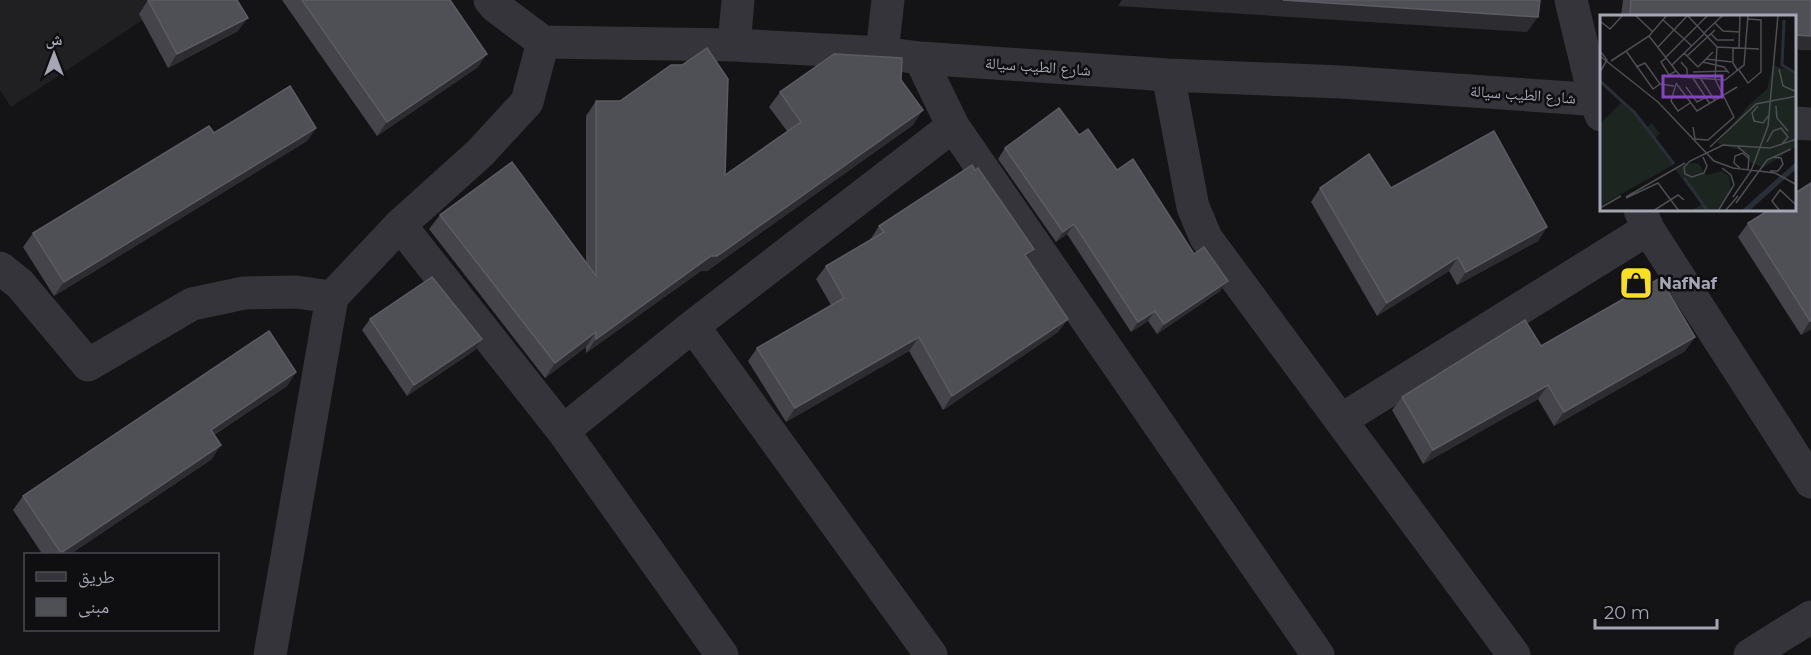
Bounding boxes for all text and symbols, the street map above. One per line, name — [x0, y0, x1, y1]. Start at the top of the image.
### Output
inset map — [1600, 15, 1796, 212]
north arrow — [24, 24, 84, 84]
text: ش — [46, 30, 63, 49]
street label: شارع الطيب سيالة — [984, 53, 1091, 81]
street label: شارع الطيب سيالة — [1469, 81, 1576, 109]
shop icon: NafNaf — [1618, 265, 1654, 301]
place label: NafNaf — [1659, 274, 1718, 293]
legend — [24, 553, 219, 631]
text: طريق — [78, 566, 115, 588]
scale bar — [1595, 592, 1716, 630]
text: مبنى — [78, 596, 109, 618]
text: 20 m — [1604, 602, 1650, 624]

